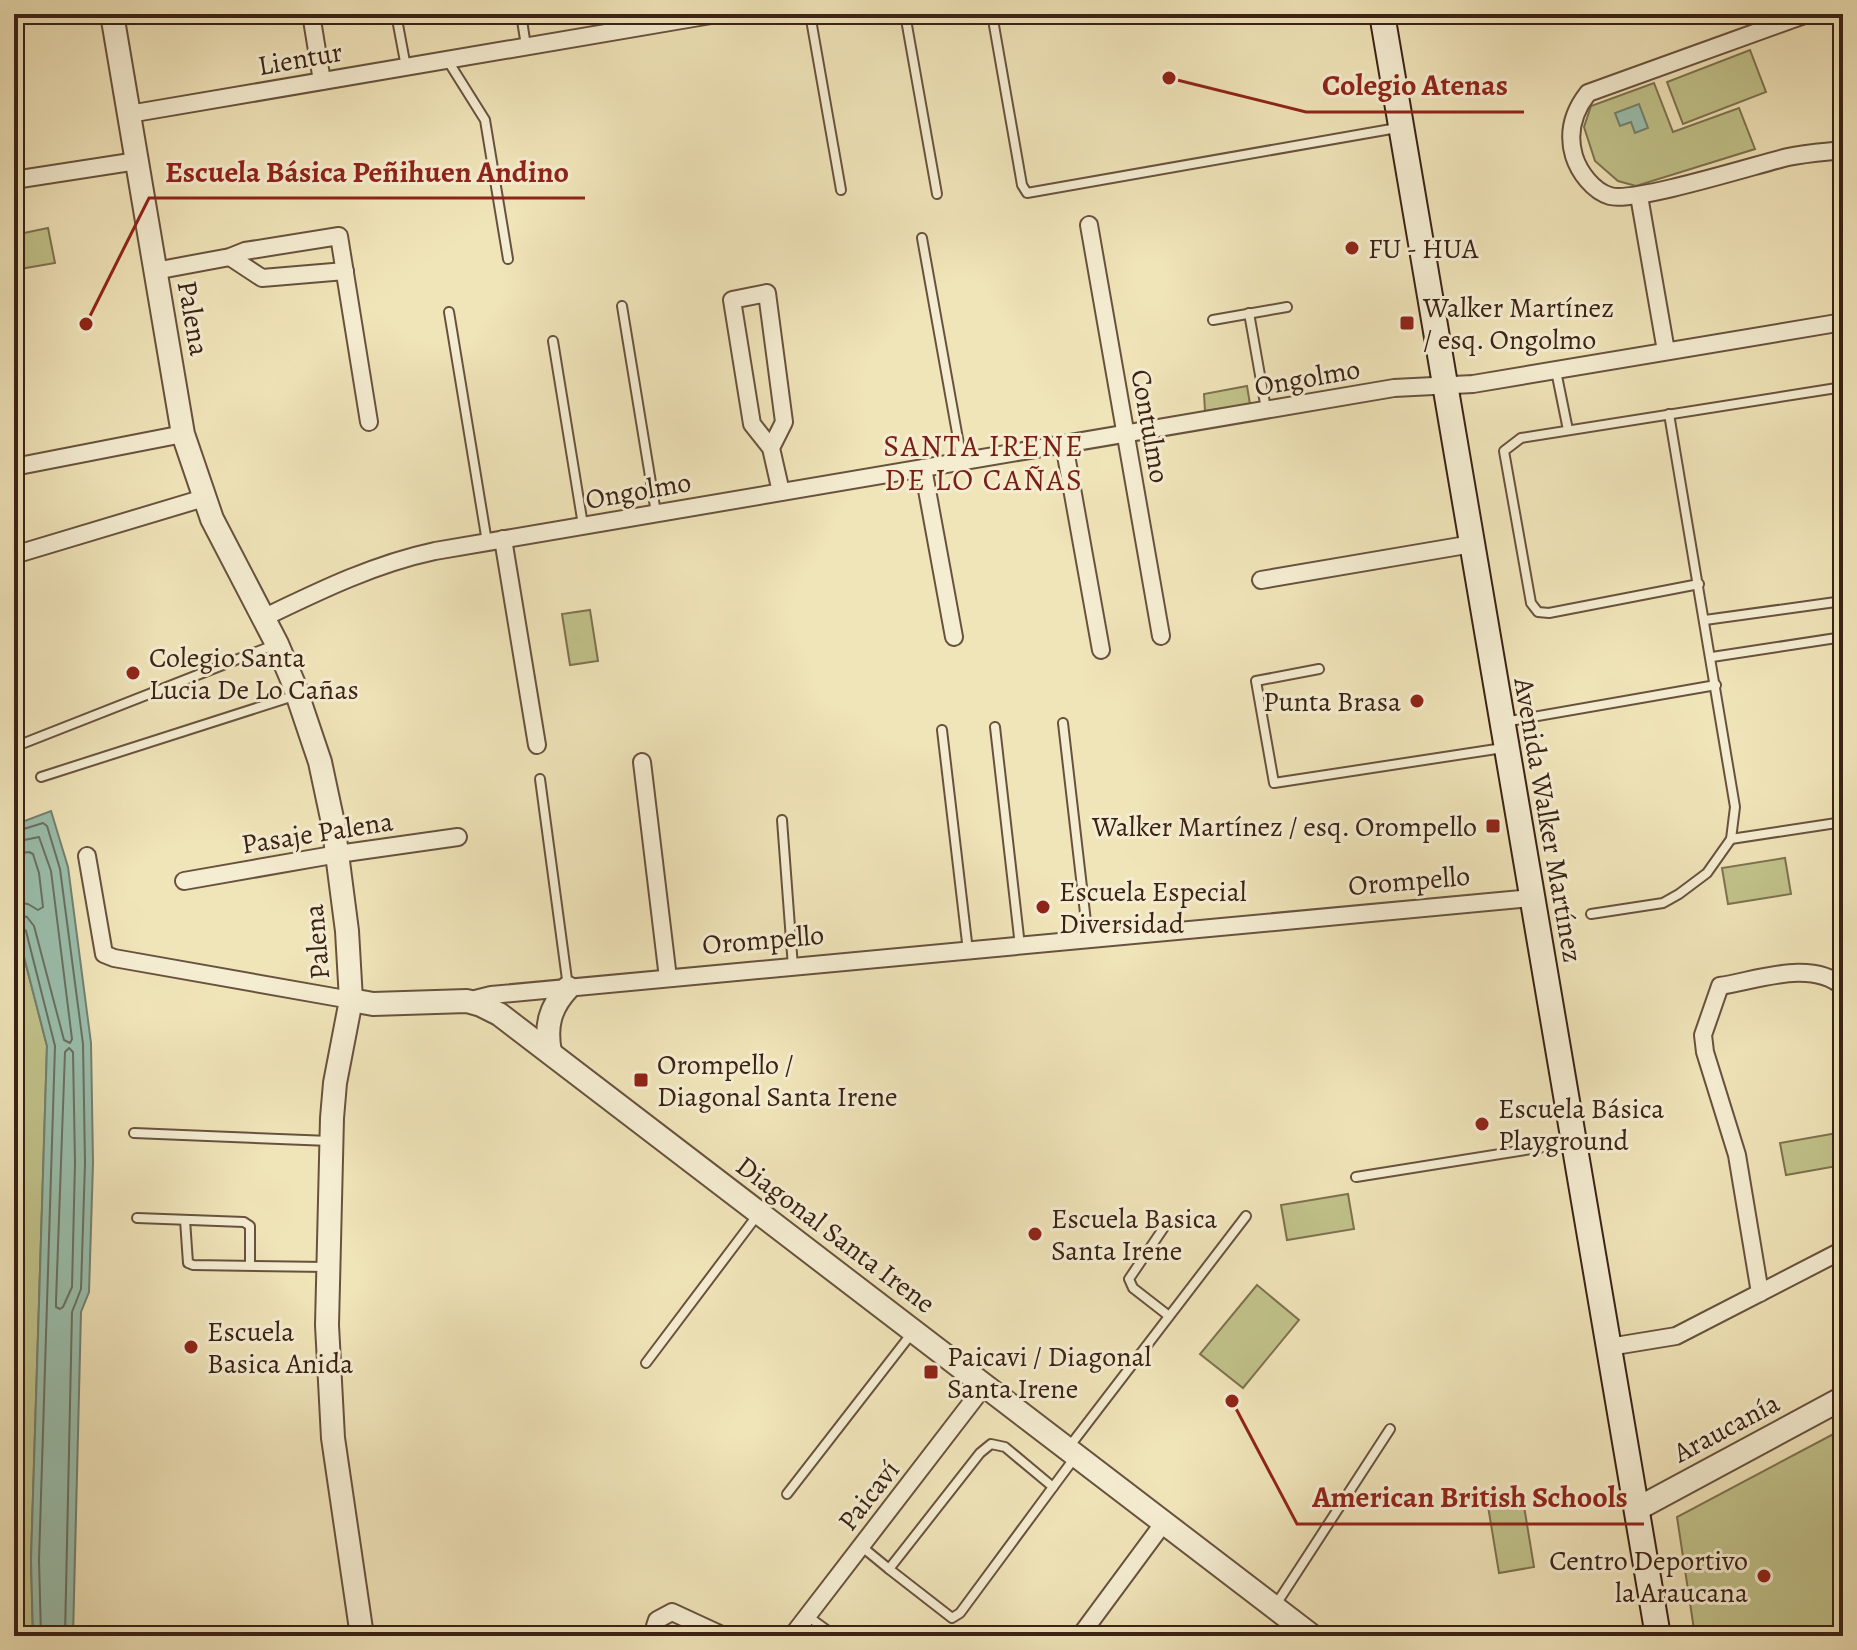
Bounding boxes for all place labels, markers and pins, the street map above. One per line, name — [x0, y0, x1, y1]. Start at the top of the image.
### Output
callout: Colegio Atenas — [1306, 58, 1524, 112]
callout: Escuela Básica Peñihuen Andino — [149, 144, 585, 198]
place label: FU - HUA — [1368, 230, 1479, 268]
marker: FU - HUA — [1343, 239, 1361, 257]
place label: Walker Martínez / esq. Ongolmo — [1422, 289, 1614, 359]
marker: Walker Martínez / esq. Ongolmo — [1398, 314, 1416, 332]
place label: Colegio Santa Lucia De Lo Cañas — [149, 639, 359, 709]
marker: Colegio Santa Lucia De Lo Cañas — [124, 664, 142, 682]
place label: Punta Brasa — [1263, 683, 1401, 721]
marker: Punta Brasa — [1408, 692, 1426, 710]
place label: Walker Martínez / esq. Orompello — [1091, 808, 1477, 846]
marker: Walker Martínez / esq. Orompello — [1484, 817, 1502, 835]
place label: Escuela Especial Diversidad — [1059, 873, 1247, 943]
marker: Escuela Especial Diversidad — [1034, 898, 1052, 916]
place label: Orompello / Diagonal Santa Irene — [657, 1046, 898, 1116]
marker: Orompello / Diagonal Santa Irene — [632, 1071, 650, 1089]
place label: Escuela Básica Playground — [1498, 1090, 1664, 1160]
marker: Escuela Básica Playground — [1473, 1115, 1491, 1133]
place label: Escuela Basica Santa Irene — [1051, 1200, 1217, 1270]
marker: Escuela Basica Santa Irene — [1026, 1225, 1044, 1243]
place label: Escuela Basica Anida — [207, 1313, 353, 1383]
marker: Escuela Basica Anida — [182, 1338, 200, 1356]
place label: Paicavi / Diagonal Santa Irene — [947, 1338, 1152, 1408]
marker: Paicavi / Diagonal Santa Irene — [922, 1363, 940, 1381]
callout: American British Schools — [1297, 1470, 1644, 1524]
place label: Centro Deportivo la Araucana — [1549, 1542, 1748, 1612]
marker: Centro Deportivo la Araucana — [1755, 1567, 1773, 1585]

